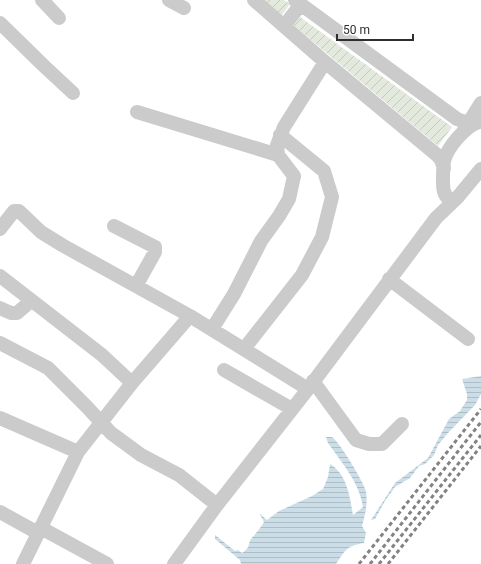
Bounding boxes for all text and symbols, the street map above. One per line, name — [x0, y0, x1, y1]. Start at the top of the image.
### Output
scale bar — [337, 16, 413, 42]
text: 50 m — [343, 23, 370, 37]

